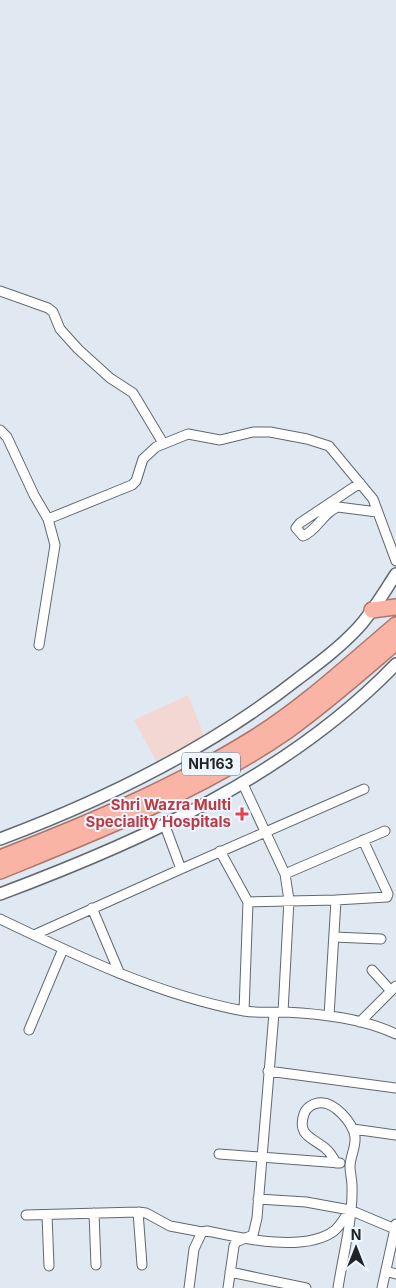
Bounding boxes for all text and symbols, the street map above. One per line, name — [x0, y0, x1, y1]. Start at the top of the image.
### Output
road number: NH163 — [182, 752, 240, 776]
place label: Shri Wazra Multi Speciality Hospitals — [86, 795, 231, 831]
marker: Shri Wazra Multi Speciality Hospitals — [235, 807, 249, 821]
north arrow — [331, 1223, 381, 1273]
text: N — [351, 1226, 361, 1243]

